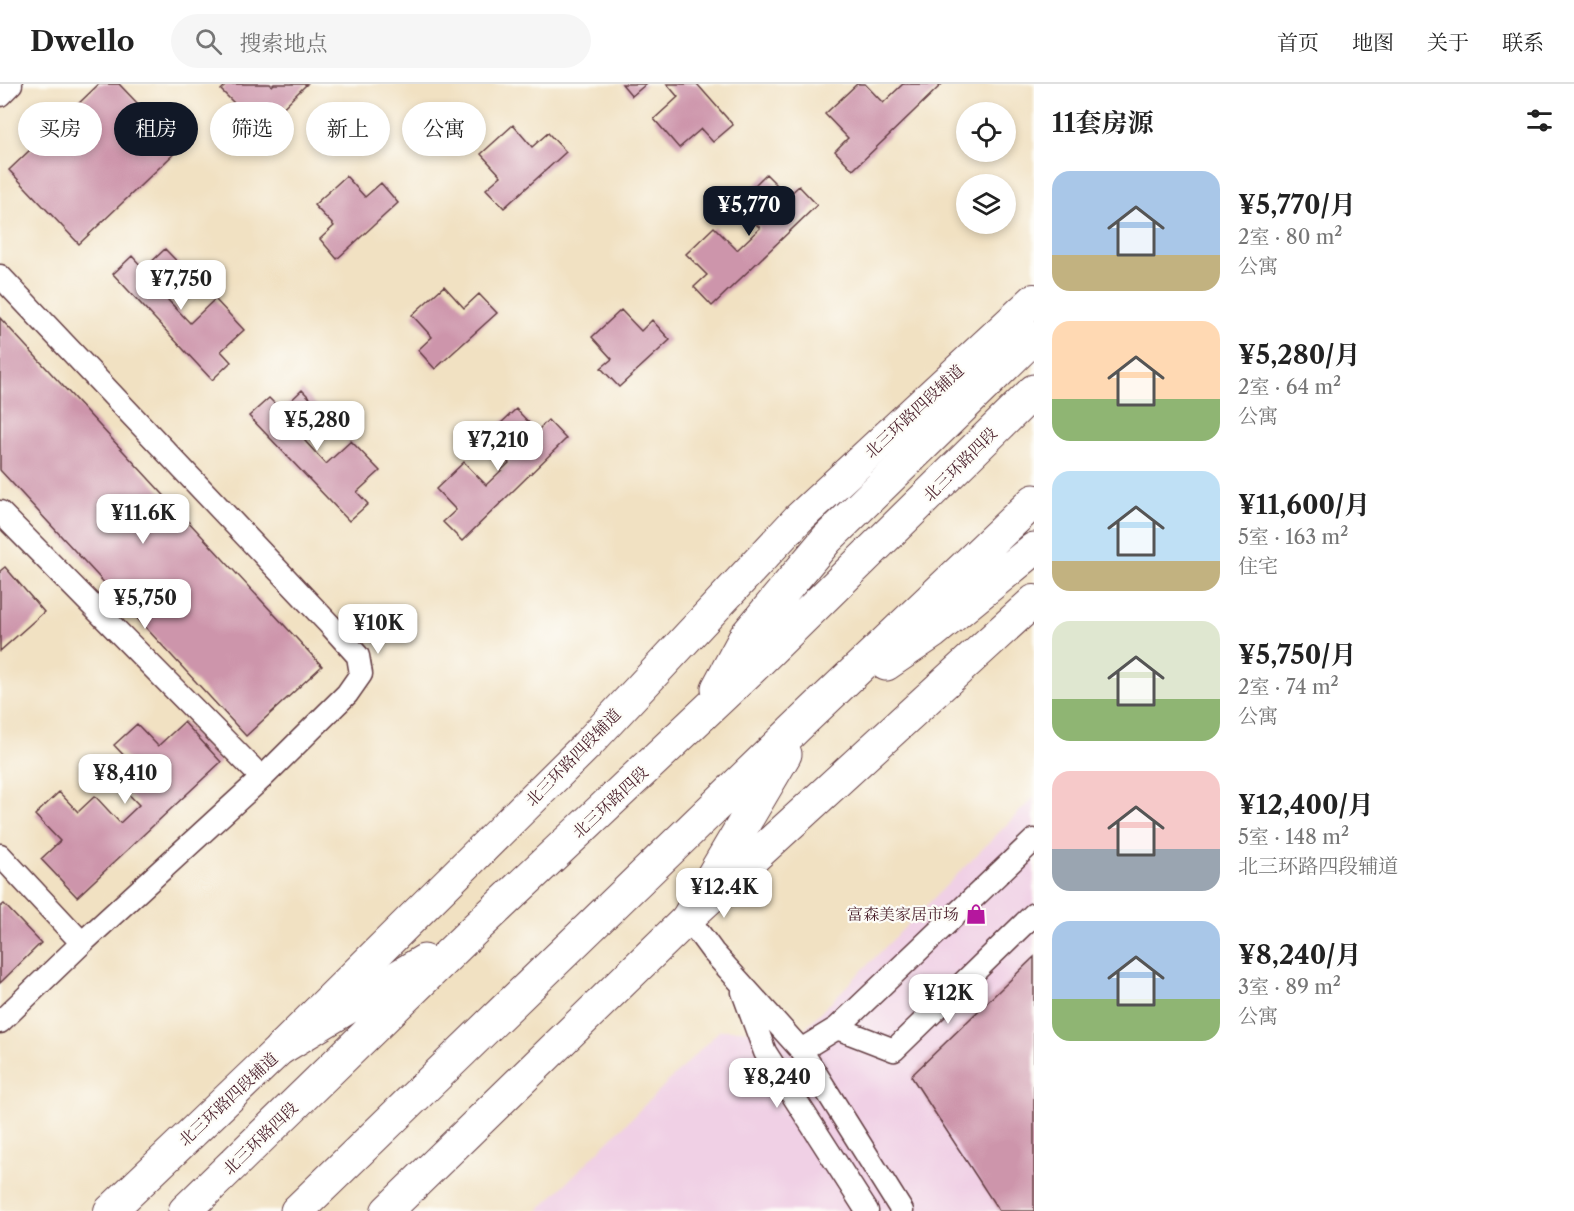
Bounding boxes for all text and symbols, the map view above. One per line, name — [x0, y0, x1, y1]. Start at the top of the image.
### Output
search box — [171, 14, 591, 68]
text: Dwello — [30, 24, 135, 58]
icon: search — [192, 25, 225, 58]
text: 搜索地点 — [240, 30, 328, 57]
text: 首页 — [1277, 30, 1319, 55]
text: 地图 — [1352, 30, 1394, 55]
text: 关于 — [1427, 30, 1469, 55]
text: 联系 — [1502, 30, 1544, 55]
chip: 买房 — [18, 102, 102, 156]
chip: 租房 — [114, 102, 198, 156]
chip: 筛选 — [210, 102, 294, 156]
chip: 新上 — [306, 102, 390, 156]
chip: 公寓 — [402, 102, 486, 156]
map controls — [956, 102, 1016, 234]
button: locate — [956, 102, 1016, 162]
icon: filters — [1523, 104, 1556, 137]
text: 11套房源 — [1052, 107, 1153, 139]
button: layers — [956, 174, 1016, 234]
pin: ¥5,770 — [700, 186, 798, 237]
text: ¥5,770/月 — [1238, 189, 1356, 221]
text: ¥5,770 — [717, 193, 781, 217]
icon: home — [1100, 195, 1172, 267]
text: 2室 · 80 m² — [1238, 225, 1342, 249]
text: 公寓 — [1238, 254, 1278, 278]
pin: ¥7,750 — [132, 260, 230, 311]
text: ¥7,750 — [150, 267, 212, 291]
text: ¥5,280/月 — [1238, 339, 1361, 371]
icon: home — [1100, 345, 1172, 417]
street label: 北三环路四段辅道 — [860, 360, 968, 462]
text: 2室 · 64 m² — [1238, 375, 1341, 399]
pin: ¥5,280 — [268, 401, 366, 452]
text: 公寓 — [1238, 404, 1278, 428]
text: ¥5,280 — [283, 408, 351, 432]
pin: ¥7,210 — [449, 421, 547, 472]
street label: 北三环路四段 — [919, 423, 1001, 505]
text: ¥7,210 — [467, 428, 529, 452]
text: ¥11,600/月 — [1238, 489, 1370, 521]
pin: ¥11.6K — [94, 494, 192, 545]
icon: home — [1100, 495, 1172, 567]
text: ¥11.6K — [110, 501, 176, 525]
text: 5室 · 163 m² — [1238, 525, 1348, 549]
text: 住宅 — [1238, 554, 1278, 578]
pin: ¥5,750 — [96, 579, 194, 630]
text: ¥5,750 — [113, 586, 177, 610]
pin: ¥10K — [342, 604, 414, 655]
text: ¥10K — [352, 611, 404, 635]
text: ¥5,750/月 — [1238, 639, 1357, 671]
icon: home — [1100, 645, 1172, 717]
text: 2室 · 74 m² — [1238, 675, 1339, 699]
street label: 北三环路四段辅道 — [522, 704, 624, 810]
text: 公寓 — [1238, 704, 1278, 728]
pin: ¥8,410 — [76, 754, 174, 805]
text: ¥8,410 — [93, 761, 157, 785]
street label: 北三环路四段 — [568, 762, 652, 842]
text: ¥12,400/月 — [1238, 789, 1374, 821]
icon: home — [1100, 795, 1172, 867]
text: 5室 · 148 m² — [1238, 825, 1349, 849]
text: 北三环路四段辅道 — [1238, 854, 1398, 878]
pin: ¥12.4K — [675, 868, 773, 919]
text: ¥12.4K — [690, 875, 758, 899]
shop icon: 富森美家居市场 — [964, 902, 988, 926]
place label: 富森美家居市场 — [847, 904, 959, 924]
text: ¥8,240/月 — [1238, 939, 1362, 971]
icon: home — [1100, 945, 1172, 1017]
pin: ¥12K — [912, 974, 984, 1025]
text: 3室 · 89 m² — [1238, 975, 1341, 999]
text: ¥12K — [923, 981, 973, 1005]
text: 公寓 — [1238, 1004, 1278, 1028]
street label: 北三环路四段辅道 — [175, 1048, 281, 1150]
pin: ¥8,240 — [728, 1058, 826, 1109]
text: ¥8,240 — [743, 1065, 811, 1089]
street label: 北三环路四段 — [219, 1098, 301, 1178]

